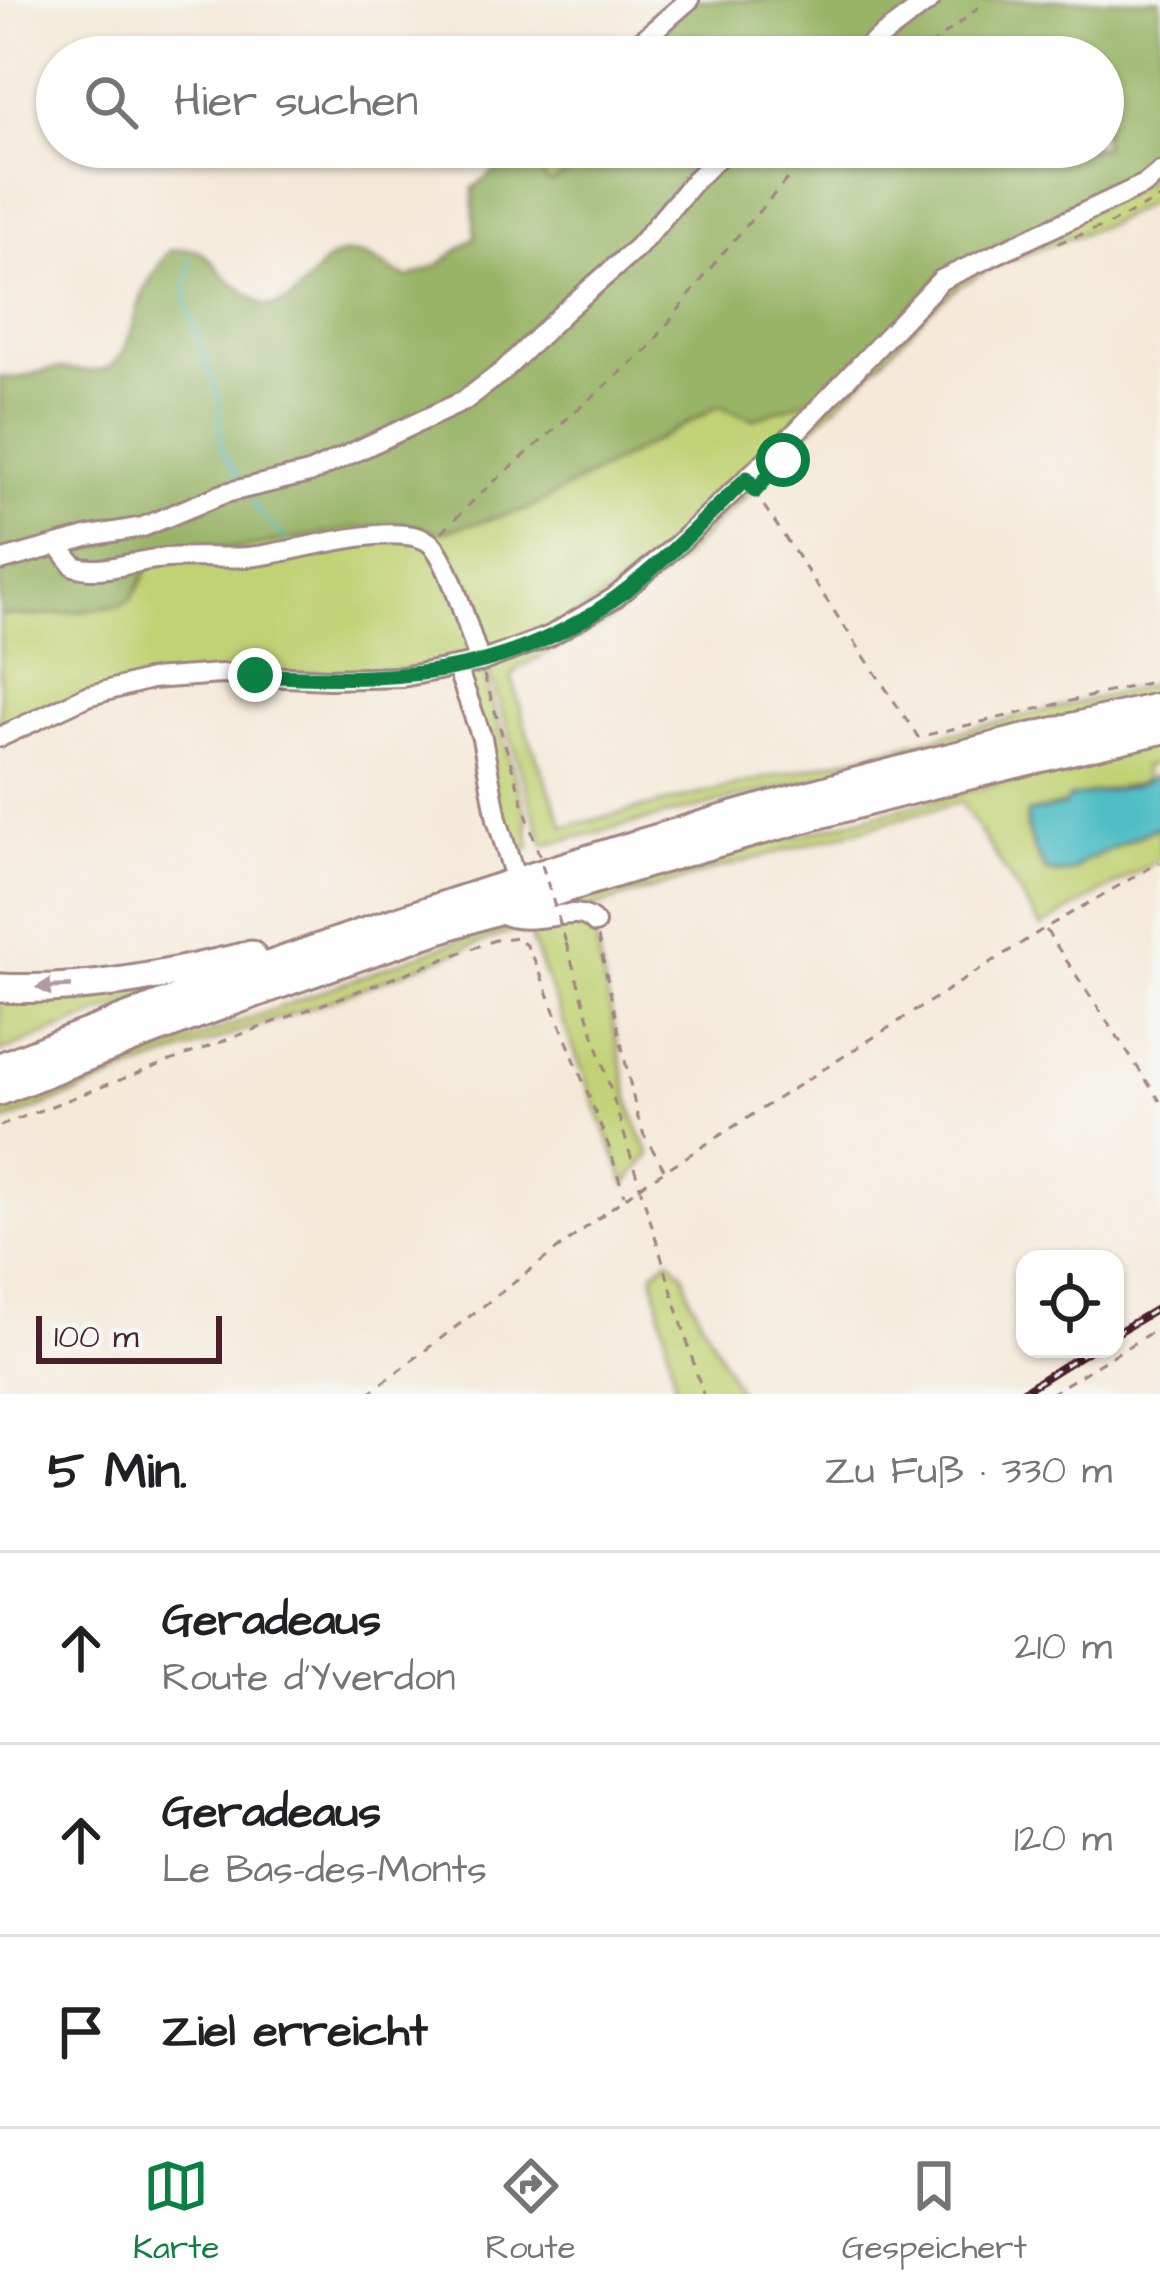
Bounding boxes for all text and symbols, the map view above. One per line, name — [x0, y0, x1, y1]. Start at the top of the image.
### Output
search box — [36, 36, 1124, 168]
icon: search — [78, 69, 144, 135]
text: Hier suchen — [174, 71, 418, 133]
route start — [756, 433, 810, 487]
route end — [228, 648, 282, 702]
one-way arrow — [34, 978, 72, 997]
map controls — [1016, 1250, 1124, 1358]
button: locate — [1016, 1250, 1124, 1358]
scale bar — [36, 1310, 222, 1363]
text: 100 m — [54, 1314, 139, 1360]
text: 5 Min. — [48, 1437, 187, 1508]
text: Zu Fuß · 330 m — [824, 1445, 1112, 1499]
text: Geradeaus — [162, 1590, 381, 1652]
icon: ahead — [48, 1615, 114, 1681]
text: 210 m — [1014, 1621, 1112, 1675]
text: Route d'Yverdon — [162, 1652, 455, 1706]
text: Geradeaus — [162, 1782, 381, 1844]
icon: ahead — [48, 1807, 114, 1873]
text: 120 m — [1014, 1813, 1112, 1867]
text: Le Bas-des-Monts — [162, 1844, 487, 1898]
icon: arrive — [48, 1999, 114, 2065]
text: Ziel erreicht — [162, 2001, 428, 2063]
tab: Karte — [133, 2153, 219, 2271]
tab: Route — [486, 2153, 576, 2271]
tab: Gespeichert — [842, 2153, 1027, 2271]

